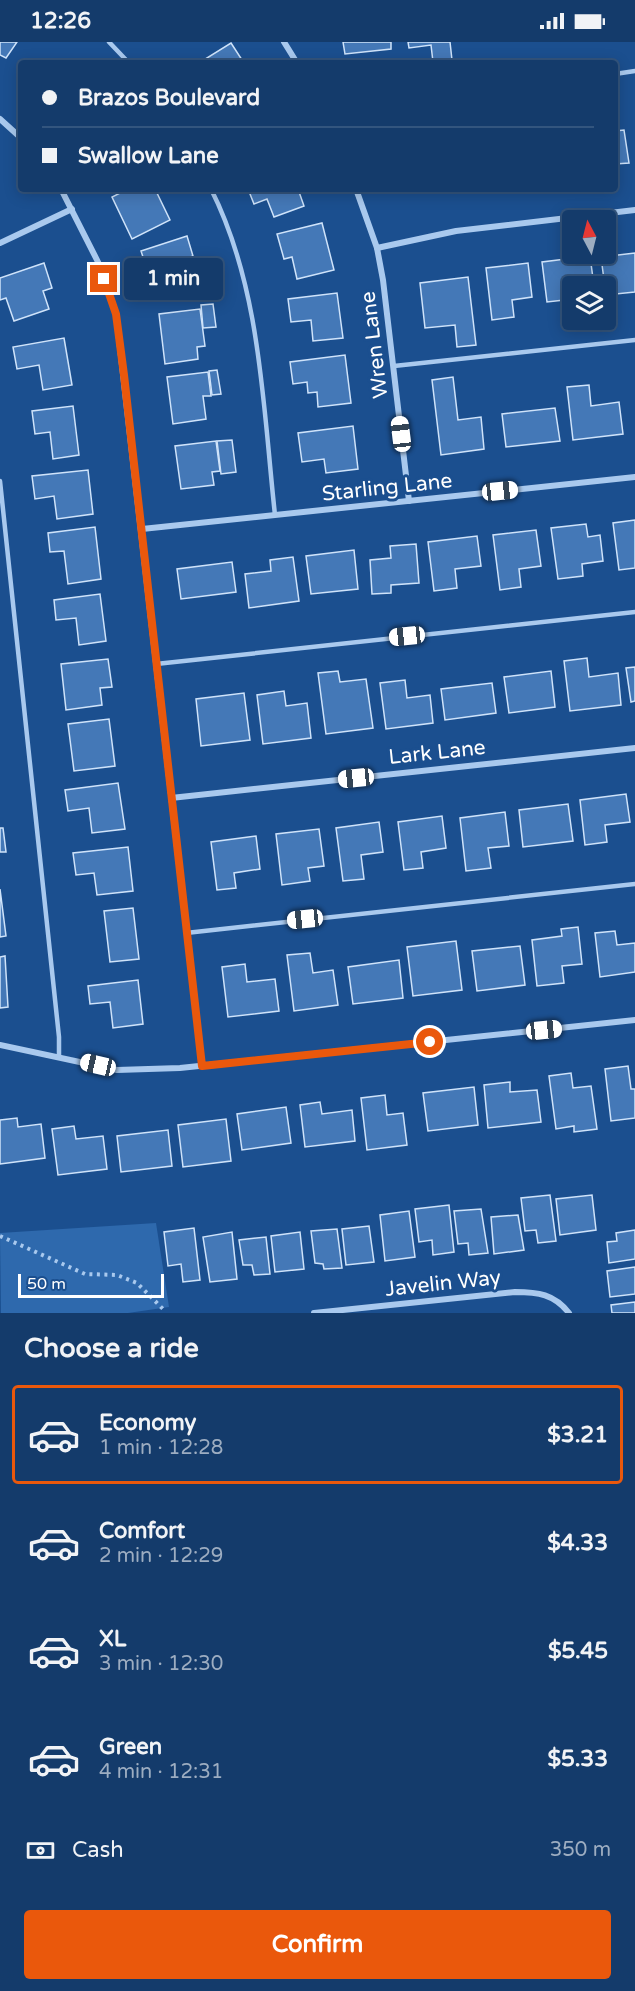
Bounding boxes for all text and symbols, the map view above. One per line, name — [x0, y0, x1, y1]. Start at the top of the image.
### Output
text: 12:26 — [30, 8, 91, 34]
text: Brazos Boulevard — [78, 85, 260, 111]
text: Swallow Lane — [78, 143, 219, 169]
north arrow — [562, 210, 616, 264]
map controls — [562, 210, 616, 330]
callout: 1 min — [125, 258, 224, 300]
route end — [90, 265, 117, 292]
text: 1 min — [147, 267, 200, 291]
button: layers — [562, 276, 616, 330]
street label: Wren Lane — [356, 290, 393, 400]
car — [390, 415, 412, 453]
street label: Starling Lane — [321, 468, 454, 507]
car — [481, 480, 519, 502]
car — [388, 625, 426, 647]
street label: Lark Lane — [387, 735, 487, 770]
car — [337, 767, 375, 789]
car — [286, 908, 324, 930]
car — [525, 1019, 563, 1041]
route start — [416, 1028, 443, 1055]
car — [78, 1052, 118, 1078]
street label: Javelin Way — [384, 1265, 502, 1302]
scale bar — [18, 1271, 164, 1298]
text: 50 m — [27, 1274, 66, 1294]
text: Choose a ride — [24, 1332, 199, 1365]
icon: car — [27, 1408, 81, 1462]
text: Economy — [99, 1410, 196, 1436]
text: $3.21 — [547, 1422, 608, 1448]
text: 1 min · 12:28 — [99, 1436, 223, 1460]
icon: car — [27, 1516, 81, 1570]
text: Comfort — [99, 1518, 185, 1544]
text: $4.33 — [547, 1530, 608, 1556]
text: 2 min · 12:29 — [99, 1544, 223, 1568]
icon: car — [27, 1624, 81, 1678]
text: XL — [99, 1626, 126, 1652]
text: $5.45 — [548, 1638, 608, 1664]
text: 3 min · 12:30 — [99, 1652, 223, 1676]
icon: car — [27, 1732, 81, 1786]
text: Green — [99, 1734, 162, 1760]
text: $5.33 — [547, 1746, 608, 1772]
text: 4 min · 12:31 — [99, 1760, 223, 1784]
icon: cash — [24, 1834, 57, 1867]
text: Cash — [72, 1837, 124, 1863]
text: 350 m — [550, 1838, 611, 1862]
button: Confirm — [24, 1910, 611, 1979]

